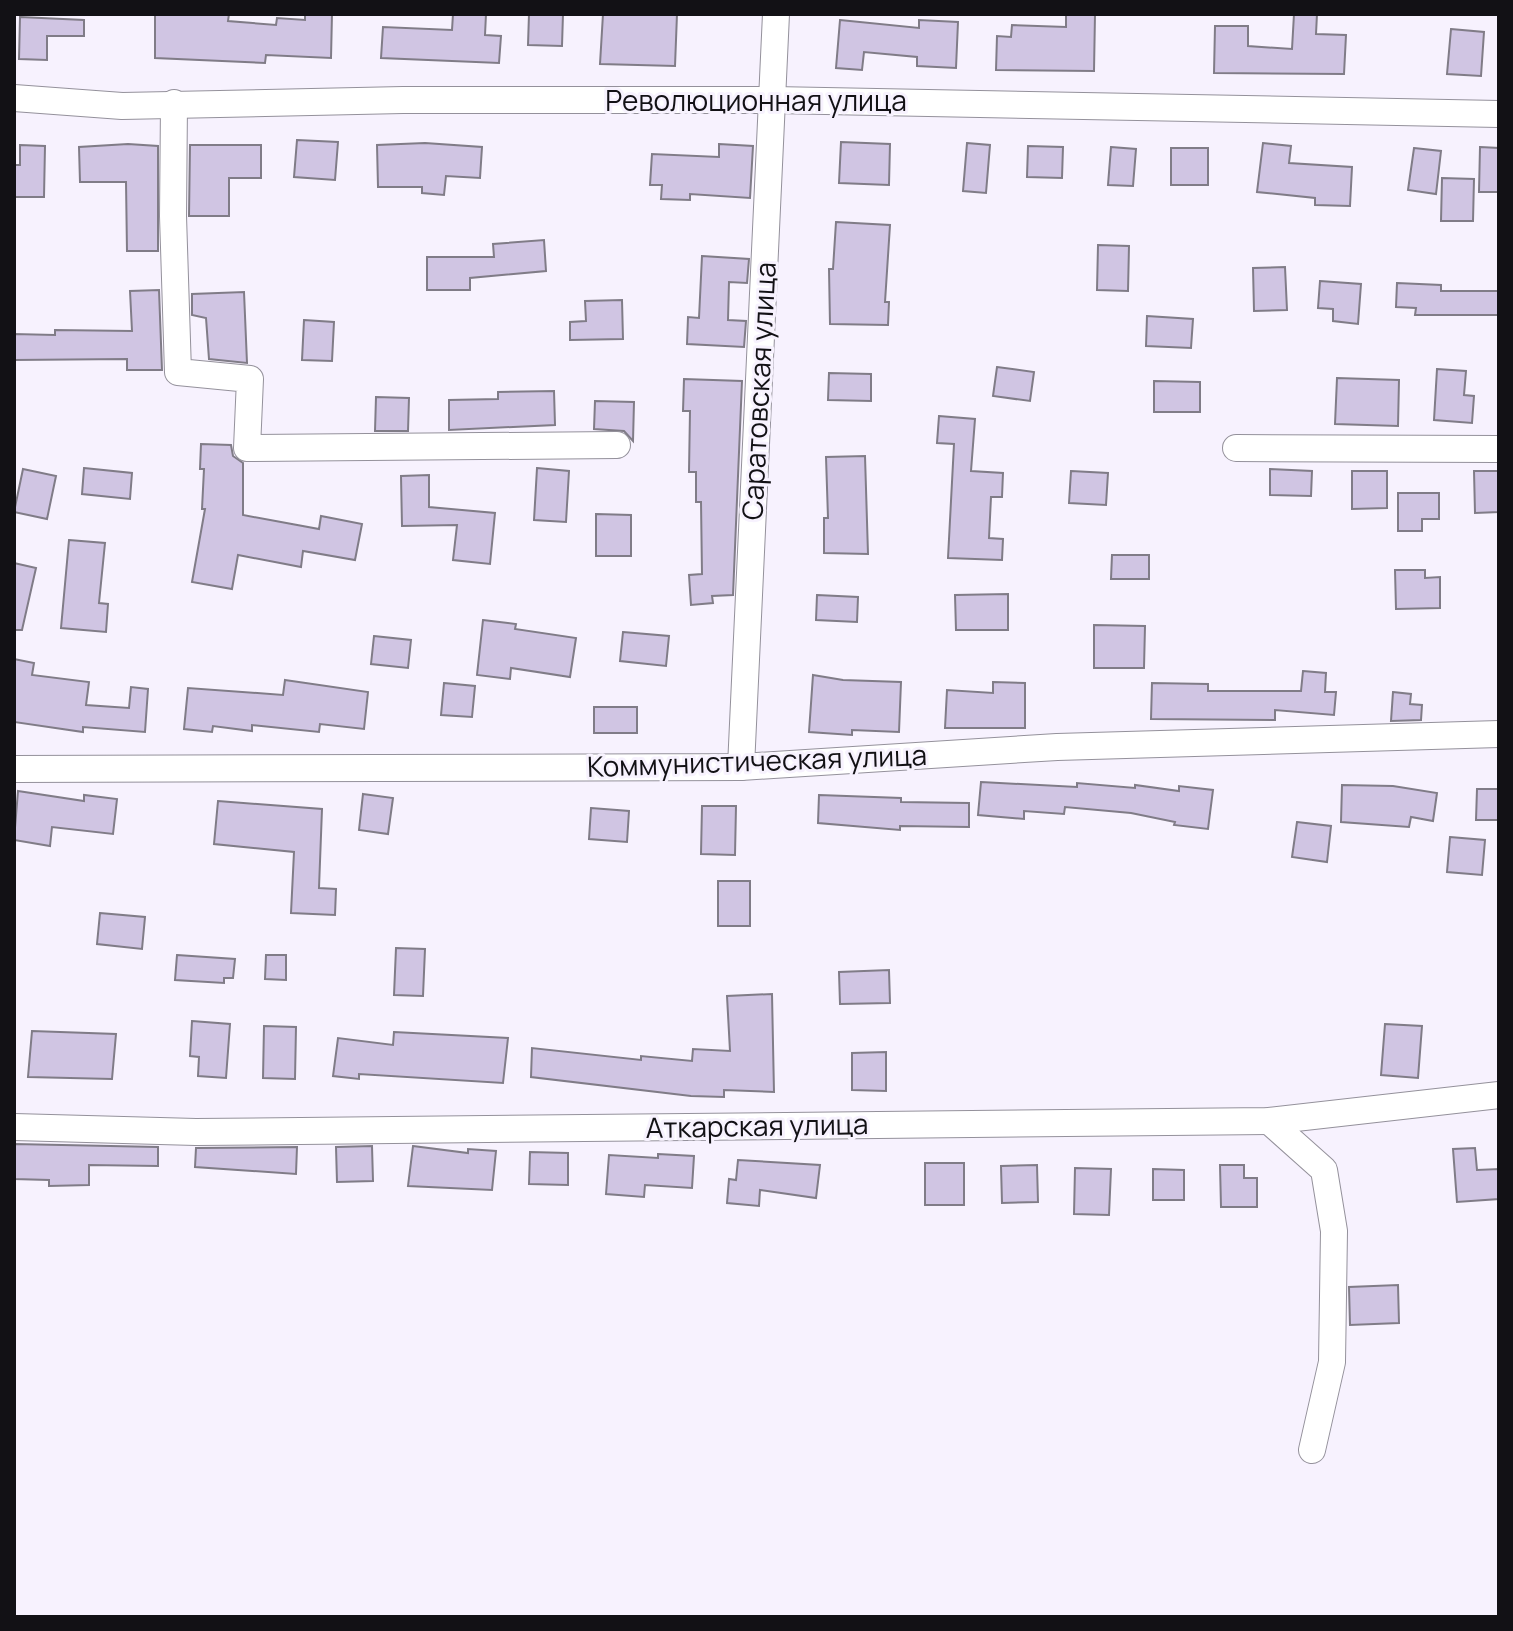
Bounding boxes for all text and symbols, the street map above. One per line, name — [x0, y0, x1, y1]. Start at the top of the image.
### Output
street label: Революционная улица — [605, 81, 907, 119]
street label: Саратовская улица — [732, 261, 784, 521]
street label: Коммунистическая улица — [586, 735, 928, 785]
street label: Аткарская улица — [645, 1104, 869, 1146]

